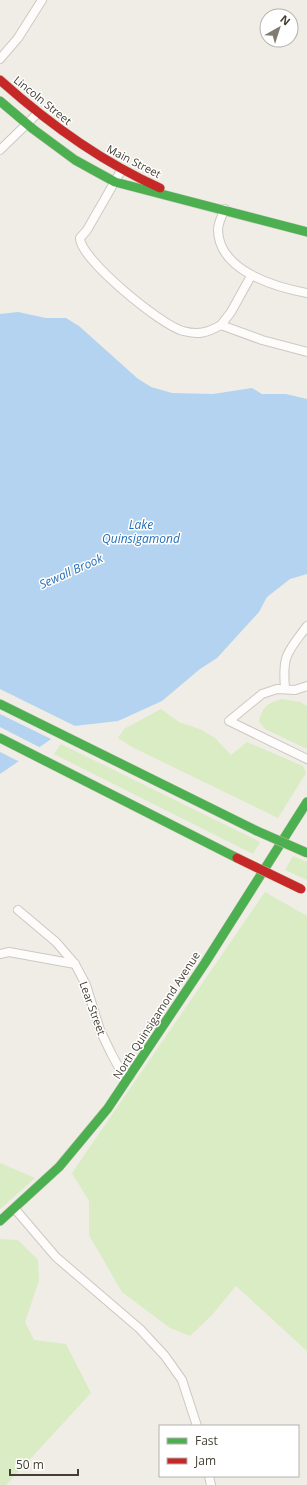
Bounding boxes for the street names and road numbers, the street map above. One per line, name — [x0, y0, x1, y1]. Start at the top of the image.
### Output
street label: Lincoln Street — [11, 72, 75, 128]
street label: Main Street — [104, 141, 164, 181]
street label: North Quinsigamond Avenue — [109, 948, 203, 1082]
street label: Lear Street — [76, 979, 110, 1037]

